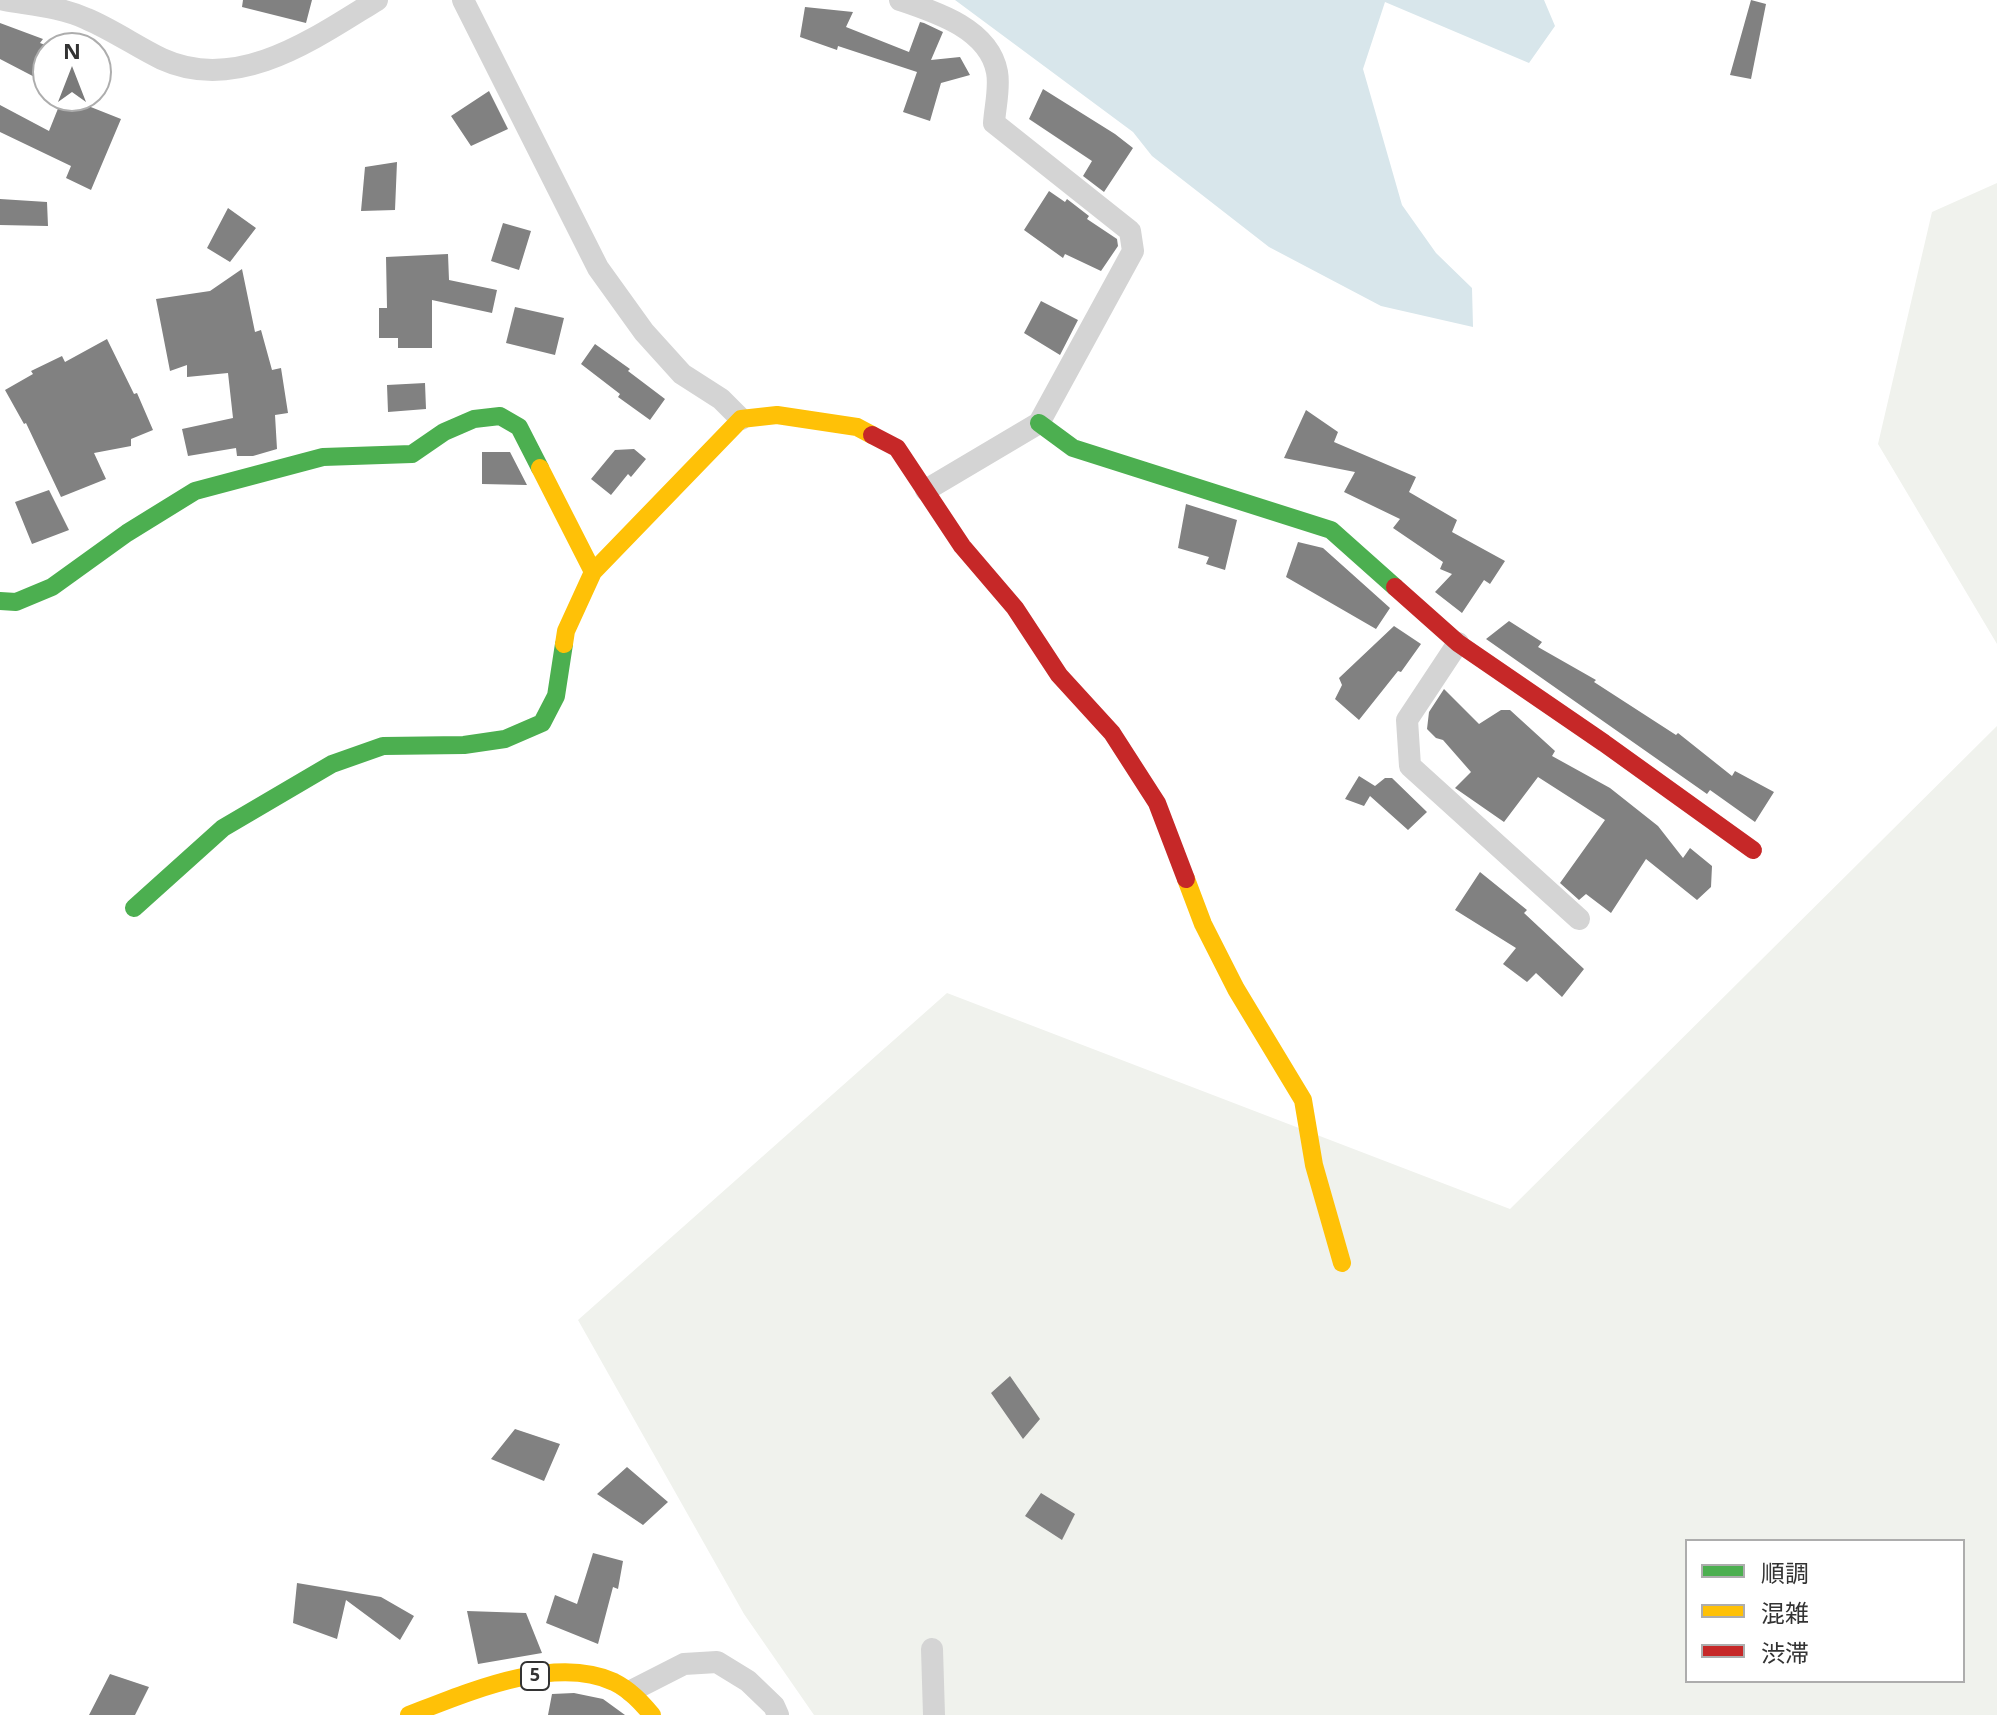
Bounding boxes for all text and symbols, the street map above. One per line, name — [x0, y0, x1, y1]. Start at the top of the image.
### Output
north arrow — [32, 32, 112, 112]
text: N — [63, 35, 81, 65]
legend — [1685, 1539, 1965, 1683]
text: 順調 — [1761, 1556, 1809, 1589]
text: 混雑 — [1761, 1596, 1809, 1629]
text: 渋滞 — [1761, 1636, 1809, 1669]
road number: 5 — [521, 1662, 549, 1690]

